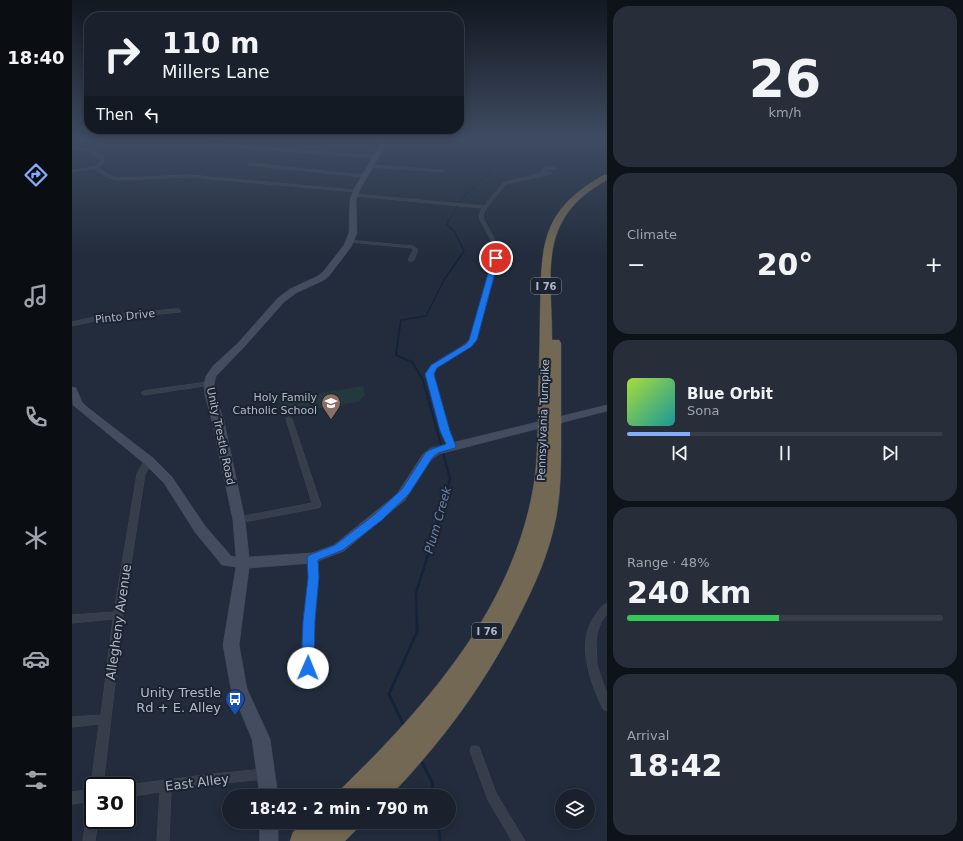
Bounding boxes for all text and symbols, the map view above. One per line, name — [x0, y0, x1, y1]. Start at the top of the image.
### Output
text: 110 m — [162, 27, 259, 60]
icon: right — [96, 28, 148, 80]
text: 18:40 — [7, 47, 65, 68]
text: 26 — [749, 49, 821, 109]
text: Millers Lane — [162, 61, 270, 82]
icon: left — [141, 104, 163, 126]
text: km/h — [769, 105, 801, 120]
text: Then — [96, 106, 133, 124]
icon: directions — [22, 161, 50, 189]
text: Climate — [627, 227, 677, 242]
pin — [479, 241, 513, 275]
icon: arrive — [485, 247, 507, 269]
text: 20° — [757, 247, 813, 282]
text: − — [627, 252, 645, 277]
text: + — [925, 252, 943, 277]
road number: I 76 — [531, 278, 561, 294]
icon: music — [22, 282, 50, 310]
street label: Pinto Drive — [94, 307, 156, 326]
street label: Pennsylvania Turnpike — [535, 359, 552, 481]
text: Blue Orbit — [687, 385, 773, 403]
street label: Unity Trestle Road — [204, 386, 237, 486]
place label: Holy Family Catholic School — [232, 391, 317, 417]
school or university icon: Holy Family Catholic School — [320, 392, 342, 420]
icon: phone — [22, 403, 50, 431]
text: Sona — [687, 403, 719, 418]
icon: previous — [669, 442, 691, 464]
icon: pause — [774, 442, 796, 464]
icon: next — [879, 442, 901, 464]
water label: Plum Creek — [422, 484, 454, 555]
icon: climate — [22, 524, 50, 552]
text: Range · 48% — [627, 555, 710, 570]
street label: Allegheny Avenue — [103, 563, 134, 681]
text: 240 km — [627, 575, 751, 610]
road number: I 76 — [472, 623, 502, 639]
icon: car — [22, 645, 50, 673]
position arrow — [287, 647, 329, 689]
place label: Unity Trestle Rd + E. Alley — [136, 685, 221, 715]
bus stop icon: Unity Trestle Rd + E. Alley — [224, 688, 246, 716]
text: Arrival — [627, 728, 669, 743]
text: 18:42 — [627, 748, 723, 783]
icon: filters — [22, 766, 50, 794]
street label: East Alley — [164, 771, 230, 794]
speed limit sign: 30 — [84, 777, 136, 829]
map controls — [555, 789, 595, 829]
button: layers — [555, 789, 595, 829]
text: 18:42 · 2 min · 790 m — [249, 800, 429, 818]

